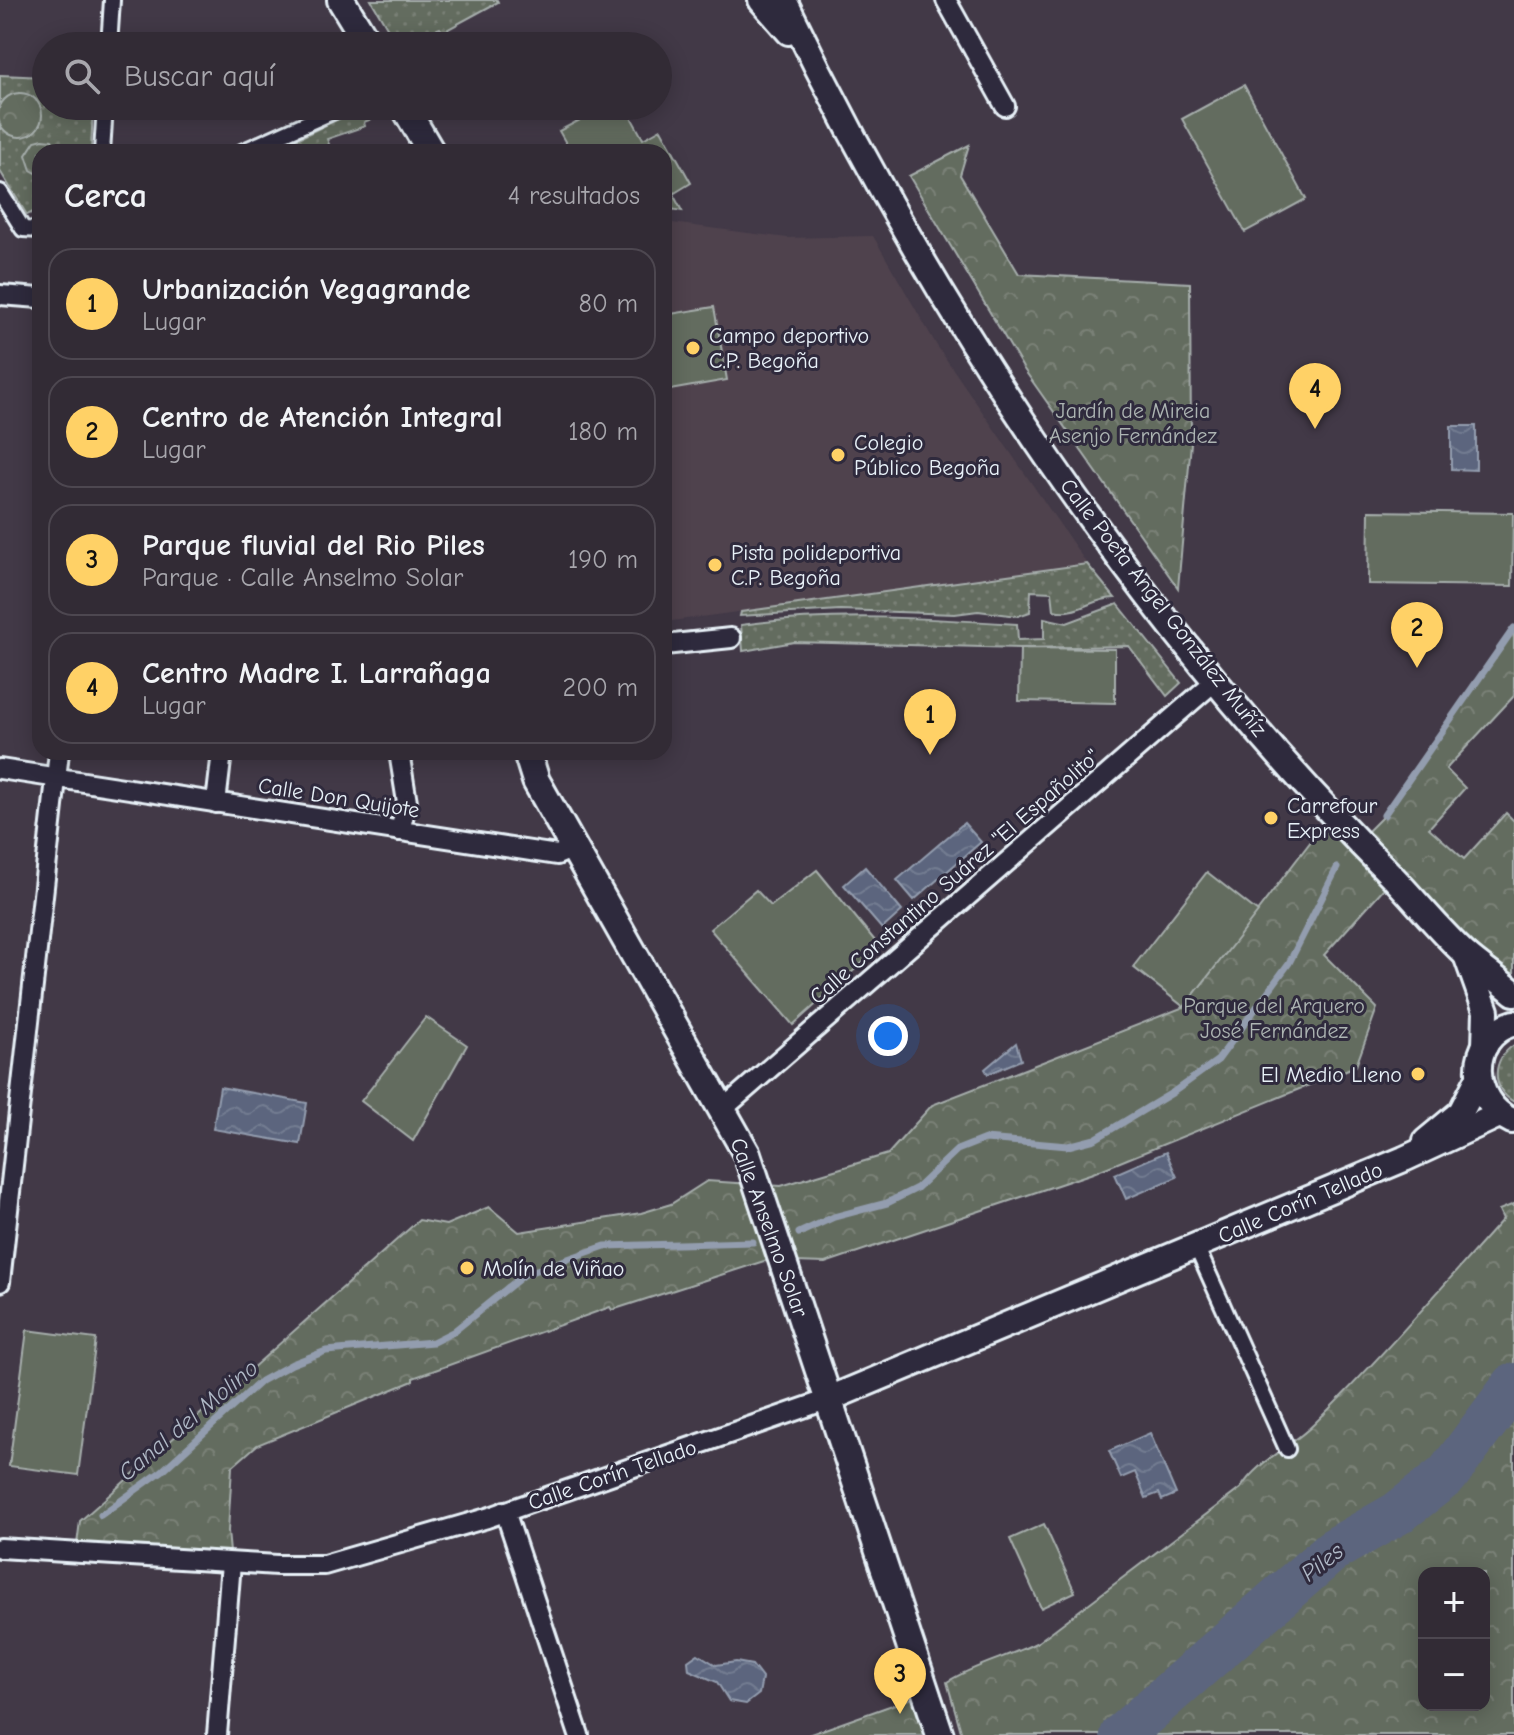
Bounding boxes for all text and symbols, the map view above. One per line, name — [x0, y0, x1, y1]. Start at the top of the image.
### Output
search box — [32, 32, 672, 120]
icon: search — [60, 54, 104, 98]
text: Buscar aquí — [124, 59, 275, 94]
text: Cerca — [64, 176, 147, 216]
text: 4 resultados — [508, 181, 640, 211]
text: Urbanización Vegagrande — [142, 272, 470, 307]
text: 1 — [87, 289, 97, 319]
text: 80 m — [579, 289, 638, 319]
text: Lugar — [142, 307, 206, 337]
place label: Campo deportivo C.P. Begoña — [709, 323, 869, 374]
marker: Campo deportivo C.P. Begoña — [684, 339, 702, 357]
pin: 4 — [1289, 363, 1341, 429]
park label: Jardín de Mireia Asenjo Fernández — [1049, 398, 1218, 449]
text: Centro de Atención Integral — [142, 400, 503, 435]
text: 2 — [86, 417, 98, 447]
text: 180 m — [568, 417, 638, 447]
place label: Colegio Público Begoña — [854, 430, 1000, 481]
text: Lugar — [142, 435, 206, 465]
marker: Colegio Público Begoña — [829, 446, 847, 464]
street label: Calle Poeta Angel González Muñíz — [1054, 473, 1272, 742]
text: Parque fluvial del Rio Piles — [142, 528, 485, 563]
place label: Pista polideportiva C.P. Begoña — [731, 540, 901, 591]
text: 3 — [86, 545, 98, 575]
text: 190 m — [568, 545, 638, 575]
marker: Pista polideportiva C.P. Begoña — [706, 556, 724, 574]
text: Parque · Calle Anselmo Solar — [142, 563, 463, 593]
pin: 2 — [1391, 602, 1443, 668]
text: Centro Madre I. Larrañaga — [142, 656, 491, 691]
text: 4 — [86, 673, 98, 703]
text: 200 m — [563, 673, 638, 703]
pin: 1 — [904, 689, 956, 755]
text: Lugar — [142, 691, 206, 721]
street label: Calle Constantino Suárez "El Españolito" — [804, 744, 1105, 1010]
street label: Calle Don Quijote — [256, 772, 421, 824]
place label: Carrefour Express — [1287, 793, 1378, 844]
marker: Carrefour Express — [1262, 809, 1280, 827]
park label: Parque del Arquero José Fernández — [1183, 993, 1365, 1044]
your location — [868, 1016, 908, 1056]
place label: El Medio Lleno — [1261, 1062, 1402, 1088]
marker: El Medio Lleno — [1409, 1065, 1427, 1083]
street label: Calle Anselmo Solar — [725, 1134, 814, 1321]
street label: Calle Corín Tellado — [1214, 1157, 1387, 1249]
place label: Molín de Viñao — [483, 1256, 624, 1282]
marker: Molín de Viñao — [458, 1259, 476, 1277]
water label: Canal del Molino — [112, 1353, 264, 1487]
street label: Calle Corín Tellado — [525, 1434, 700, 1516]
water label: Piles — [1295, 1537, 1349, 1587]
map controls — [1418, 1567, 1490, 1711]
button: + — [1418, 1567, 1490, 1639]
button: − — [1418, 1639, 1490, 1711]
pin: 3 — [874, 1648, 926, 1714]

